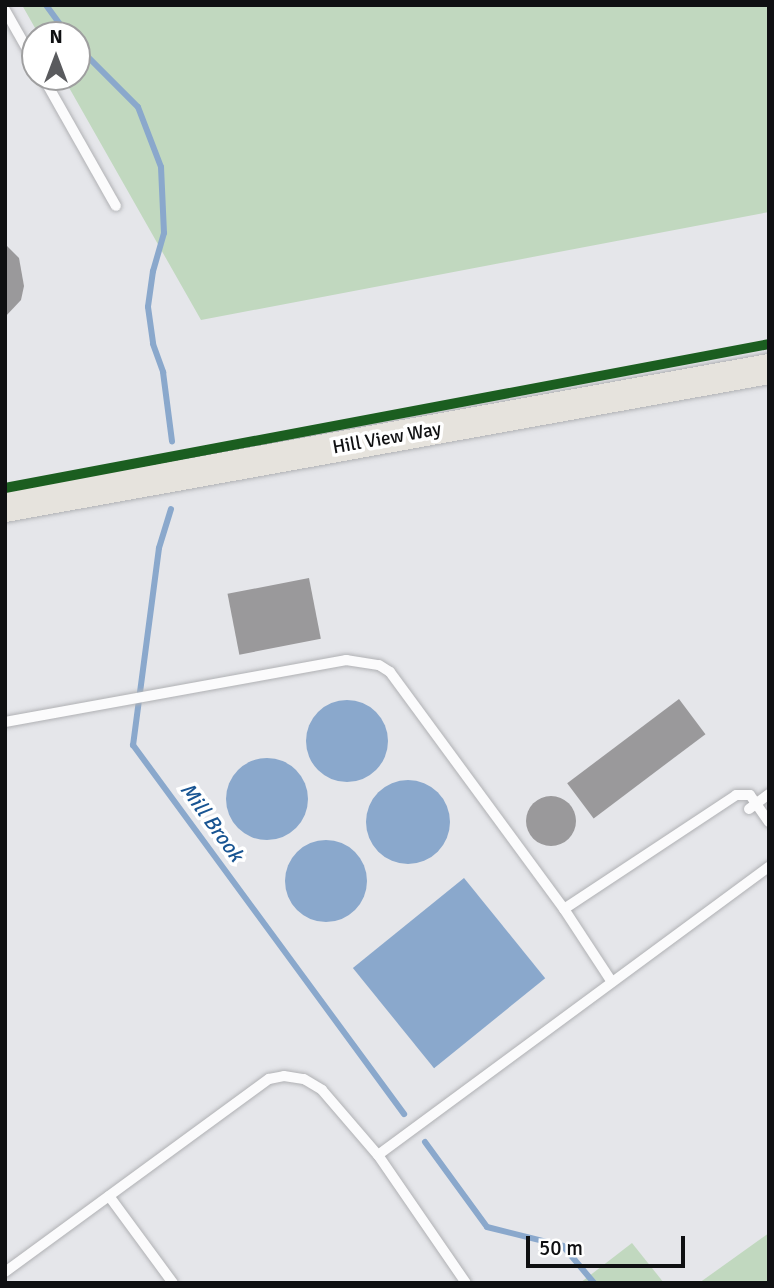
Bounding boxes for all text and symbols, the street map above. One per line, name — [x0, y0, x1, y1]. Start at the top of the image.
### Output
north arrow — [21, 21, 91, 91]
text: N — [49, 25, 63, 49]
street label: Hill View Way — [331, 418, 443, 460]
water label: Mill Brook — [175, 778, 249, 866]
scale bar — [529, 1222, 688, 1266]
text: 50 m — [539, 1235, 583, 1261]

